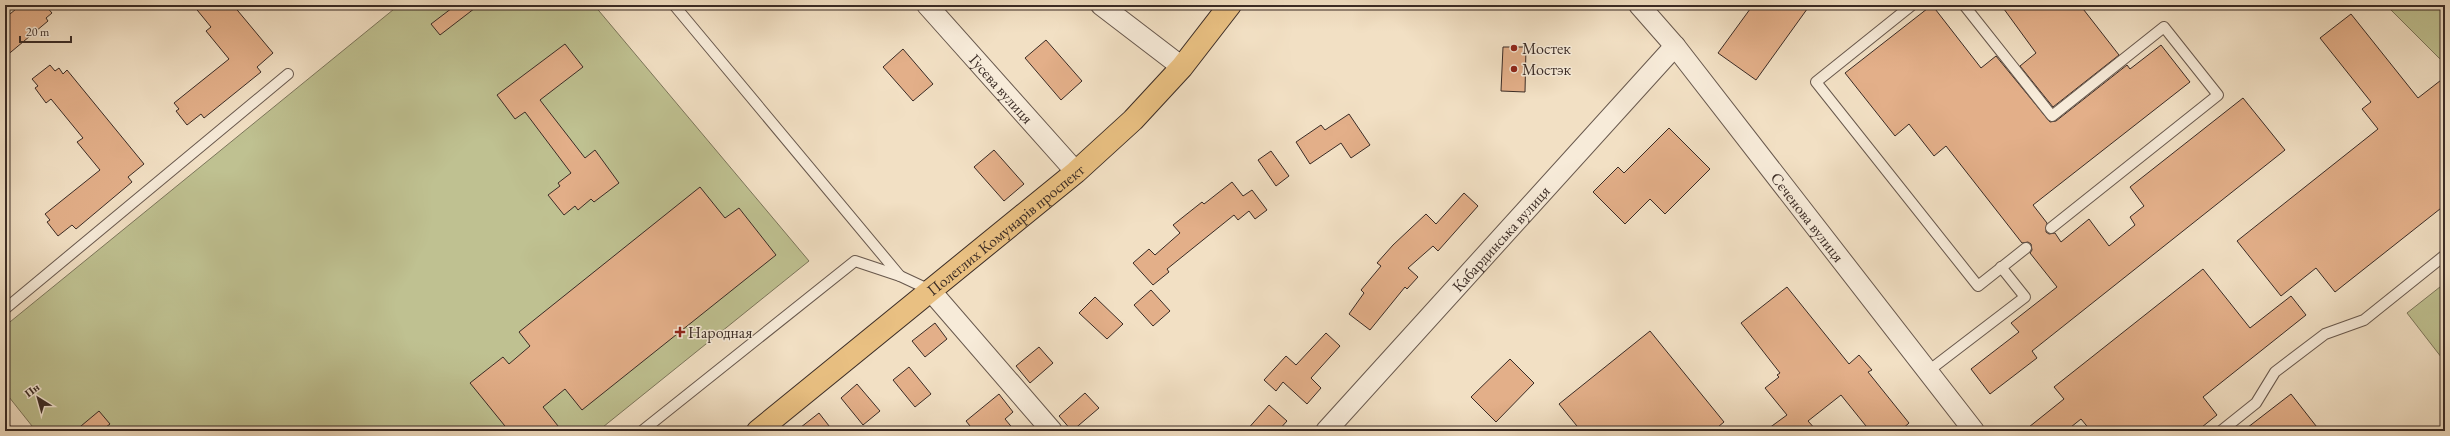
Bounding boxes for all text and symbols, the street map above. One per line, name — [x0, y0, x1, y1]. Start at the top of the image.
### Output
scale bar — [20, 18, 71, 44]
text: 20 m — [26, 24, 50, 40]
place label: Мостек — [1522, 38, 1571, 59]
marker: Мостек — [1509, 43, 1519, 53]
street label: Гусєва вулиця — [964, 50, 1038, 128]
place label: Мостэк — [1522, 59, 1572, 80]
marker: Мостэк — [1509, 64, 1519, 74]
street label: Полеглих Комунарів проспект — [922, 159, 1089, 300]
street label: Сєченова вулиця — [1766, 168, 1849, 267]
street label: Кабардинська вулиця — [1447, 181, 1555, 296]
place label: Народная — [688, 322, 752, 343]
marker: Народная — [675, 327, 685, 337]
north arrow — [18, 378, 58, 418]
text: Пн — [22, 380, 43, 400]

